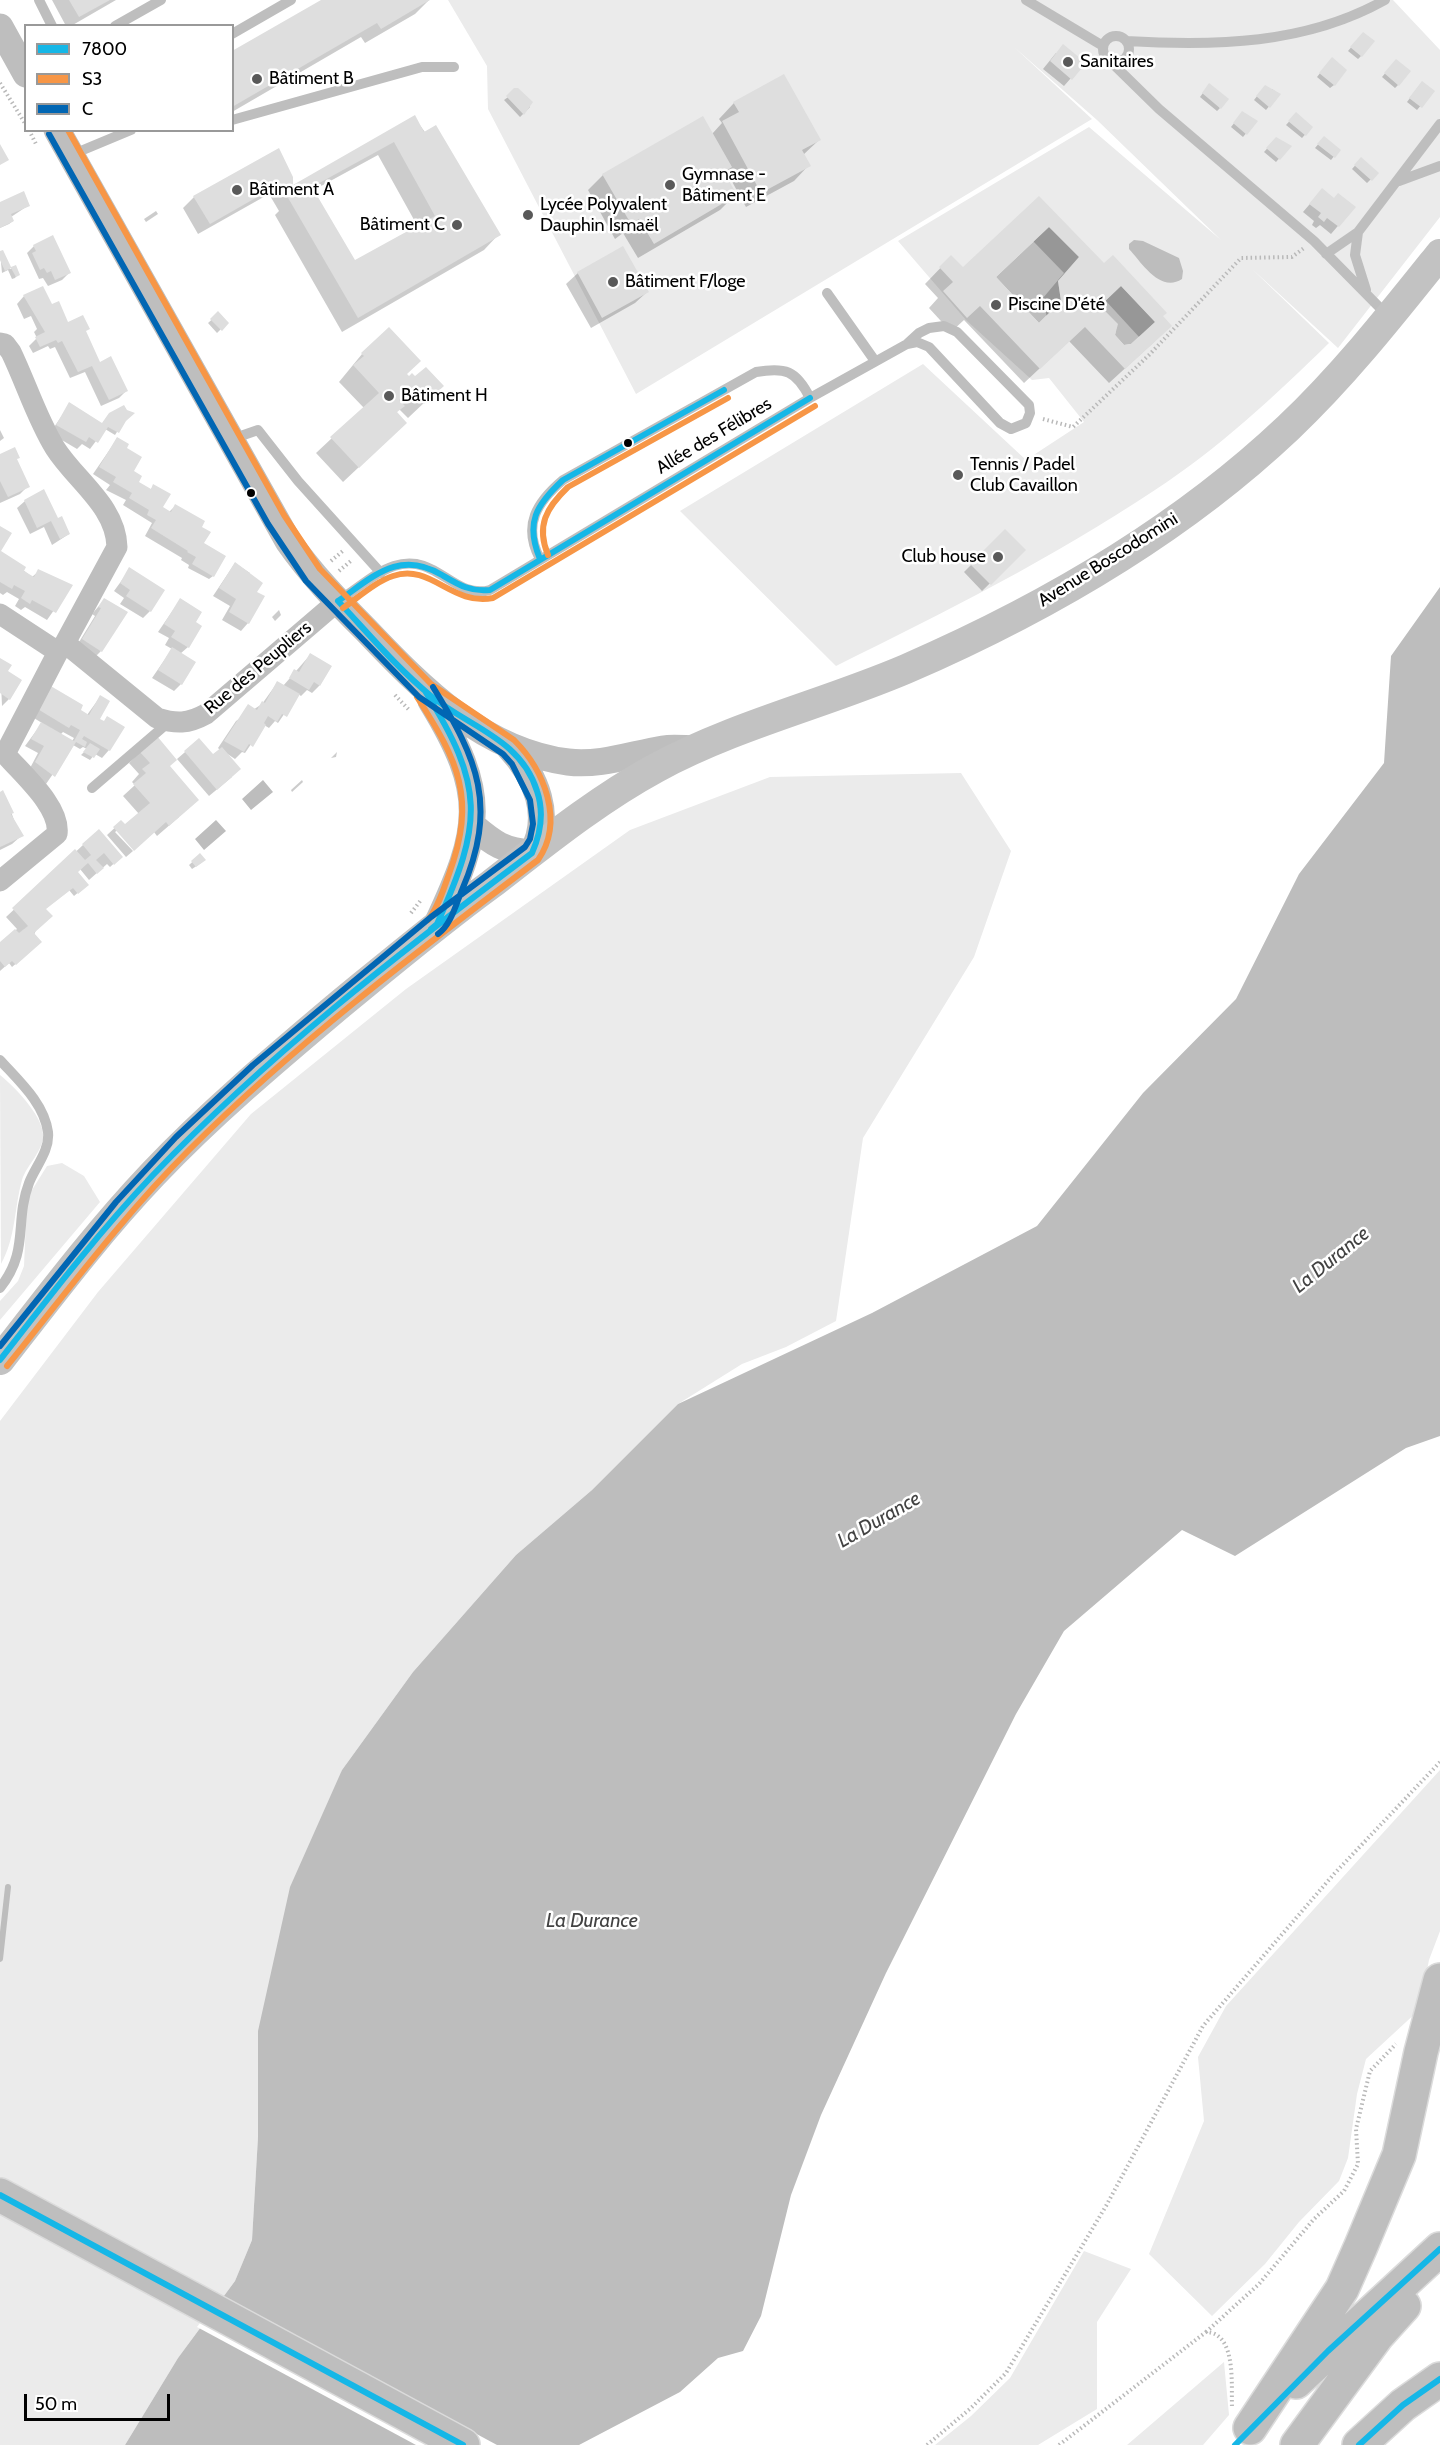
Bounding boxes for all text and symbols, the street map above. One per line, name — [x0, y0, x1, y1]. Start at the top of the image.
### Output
legend — [24, 24, 234, 132]
text: 7800 — [82, 38, 127, 60]
place label: Sanitaires — [1080, 51, 1154, 73]
marker: Sanitaires — [1061, 55, 1075, 69]
text: S3 — [82, 68, 102, 90]
place label: Bâtiment B — [269, 68, 354, 90]
marker: Bâtiment B — [250, 72, 264, 86]
text: C — [82, 98, 93, 120]
place label: Gymnase - Bâtiment E — [682, 164, 766, 207]
marker: Gymnase - Bâtiment E — [663, 178, 677, 192]
place label: Bâtiment A — [249, 179, 334, 201]
marker: Bâtiment A — [230, 183, 244, 197]
place label: Lycée Polyvalent Dauphin Ismaël — [540, 194, 667, 236]
marker: Lycée Polyvalent Dauphin Ismaël — [521, 208, 535, 222]
place label: Bâtiment C — [360, 214, 445, 236]
marker: Bâtiment C — [450, 218, 464, 232]
place label: Bâtiment F/loge — [625, 271, 746, 293]
marker: Bâtiment F/loge — [606, 275, 620, 289]
place label: Piscine D'été — [1008, 294, 1105, 316]
marker: Piscine D'été — [989, 298, 1003, 312]
place label: Bâtiment H — [401, 385, 488, 407]
marker: Bâtiment H — [382, 389, 396, 403]
street label: Allée des Félibres — [652, 393, 776, 479]
unlabelled marker — [622, 437, 634, 449]
place label: Tennis / Padel Club Cavaillon — [970, 454, 1078, 496]
marker: Tennis / Padel Club Cavaillon — [951, 468, 965, 482]
unlabelled marker — [245, 487, 257, 499]
street label: Avenue Boscodomini — [1034, 508, 1182, 612]
place label: Club house — [901, 546, 986, 568]
marker: Club house — [991, 550, 1005, 564]
street label: Rue des Peupliers — [200, 617, 316, 719]
water label: La Durance — [1288, 1222, 1374, 1298]
water label: La Durance — [833, 1487, 925, 1553]
water label: La Durance — [546, 1909, 638, 1933]
scale bar — [27, 2382, 172, 2420]
text: 50 m — [35, 2393, 77, 2415]

